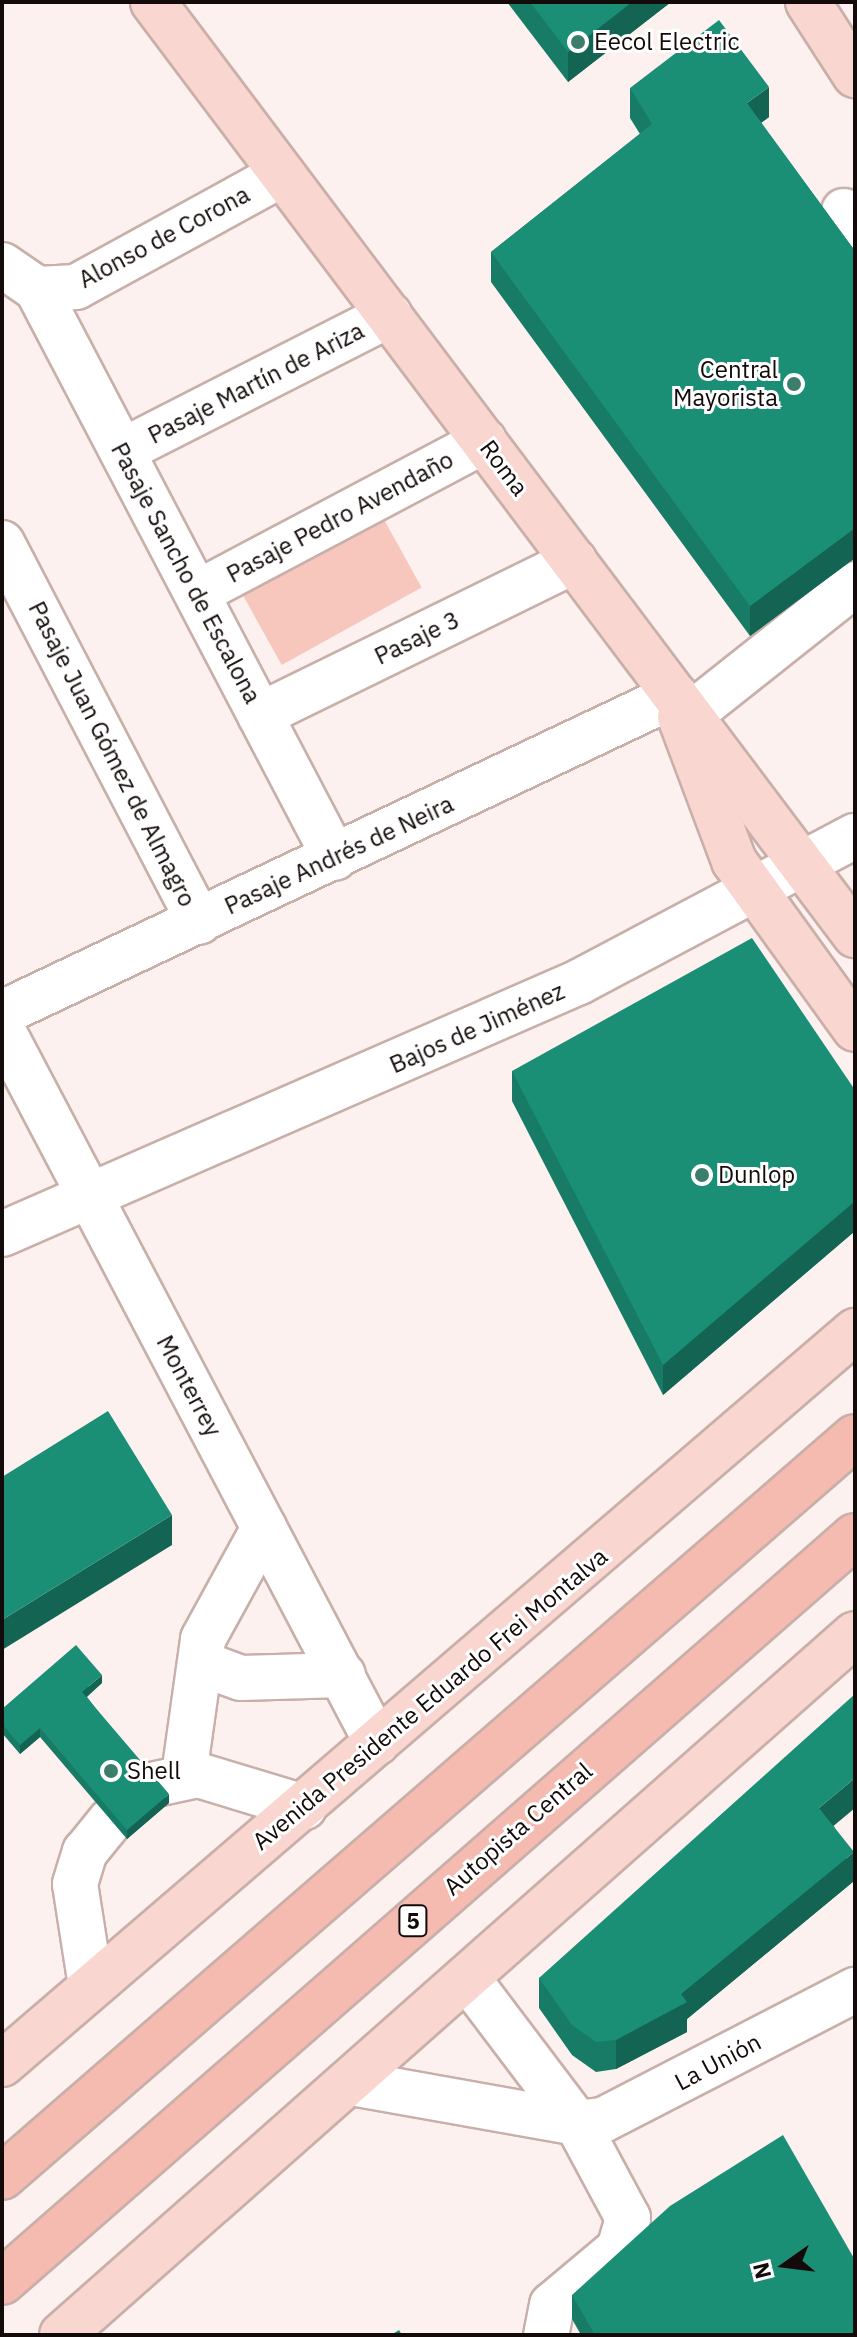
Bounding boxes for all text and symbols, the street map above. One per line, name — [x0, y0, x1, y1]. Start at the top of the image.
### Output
place label: Eecol Electric — [594, 28, 740, 56]
marker: Eecol Electric — [569, 33, 587, 51]
street label: Alonso de Corona — [74, 180, 254, 294]
street label: Pasaje Martín de Ariza — [143, 316, 369, 450]
place label: Central Mayorista — [673, 356, 778, 412]
marker: Central Mayorista — [785, 375, 803, 393]
street label: Roma — [474, 434, 534, 502]
street label: Pasaje Sancho de Escalona — [105, 438, 267, 708]
street label: Pasaje Pedro Avendaño — [222, 445, 458, 589]
street label: Pasaje Juan Gómez de Almagro — [22, 597, 202, 911]
street label: Pasaje 3 — [370, 605, 464, 671]
street label: Pasaje Andrés de Neira — [220, 789, 458, 921]
street label: Bajos de Jiménez — [385, 977, 569, 1079]
place label: Dunlop — [718, 1161, 795, 1189]
marker: Dunlop — [693, 1166, 711, 1184]
street label: Monterrey — [150, 1330, 228, 1442]
street label: Avenida Presidente Eduardo Frei Montalva — [247, 1542, 613, 1856]
place label: Shell — [127, 1757, 181, 1785]
street label: Autopista Central — [438, 1757, 598, 1901]
marker: Shell — [102, 1762, 120, 1780]
road number: 5 — [397, 1903, 429, 1939]
street label: La Unión — [670, 2027, 766, 2097]
north arrow — [745, 2225, 825, 2305]
text: N — [745, 2260, 777, 2282]

